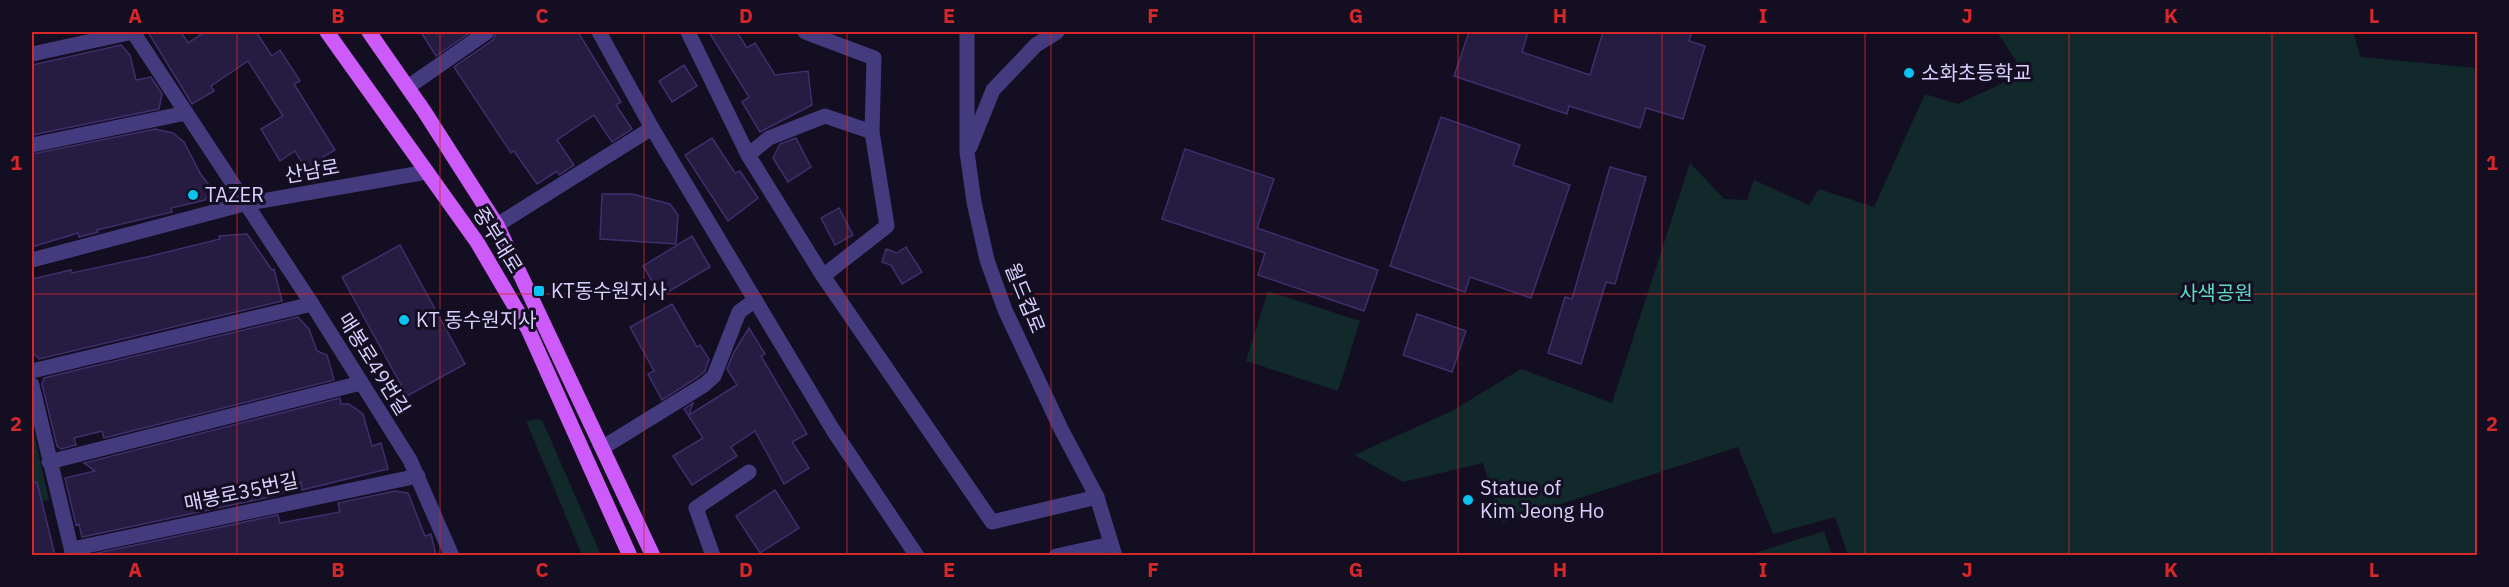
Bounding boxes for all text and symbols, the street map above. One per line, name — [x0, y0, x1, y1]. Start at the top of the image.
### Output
text: A — [128, 2, 142, 29]
text: B — [331, 2, 345, 29]
text: C — [535, 2, 549, 29]
text: D — [739, 2, 753, 29]
text: E — [943, 2, 955, 29]
text: F — [1147, 2, 1159, 29]
text: G — [1349, 2, 1363, 29]
text: H — [1553, 2, 1567, 29]
text: I — [1759, 2, 1767, 29]
text: J — [1961, 2, 1973, 29]
text: K — [2164, 2, 2178, 29]
text: L — [2369, 2, 2379, 29]
place label: 소화초등학교 — [1921, 59, 2031, 86]
marker: 소화초등학교 — [1902, 66, 1916, 80]
text: 1 — [10, 149, 22, 176]
text: 1 — [2486, 149, 2498, 176]
street label: 산남로 — [282, 152, 341, 189]
place label: TAZER — [205, 181, 264, 208]
marker: TAZER — [186, 188, 200, 202]
street label: 중부대로 — [467, 201, 529, 278]
street label: 월드컵로 — [999, 259, 1052, 337]
place label: KT동수원지사 — [551, 277, 667, 304]
park label: 사색공원 — [2179, 279, 2253, 306]
marker: KT동수원지사 — [532, 284, 546, 298]
place label: KT 동수원지사 — [416, 306, 536, 333]
street label: 매봉로49번길 — [332, 307, 417, 420]
marker: KT 동수원지사 — [397, 313, 411, 327]
text: 2 — [10, 410, 22, 437]
text: 2 — [2486, 410, 2498, 437]
street label: 매봉로35번길 — [181, 466, 300, 517]
place label: Statue of Kim Jeong Ho — [1480, 474, 1604, 524]
marker: Statue of Kim Jeong Ho — [1461, 493, 1475, 507]
text: A — [128, 556, 142, 583]
text: B — [331, 556, 345, 583]
text: C — [535, 556, 549, 583]
text: D — [739, 556, 753, 583]
text: E — [943, 556, 955, 583]
text: F — [1147, 556, 1159, 583]
text: G — [1349, 556, 1363, 583]
text: H — [1553, 556, 1567, 583]
text: I — [1759, 556, 1767, 583]
text: J — [1961, 556, 1973, 583]
text: K — [2164, 556, 2178, 583]
text: L — [2369, 556, 2379, 583]

